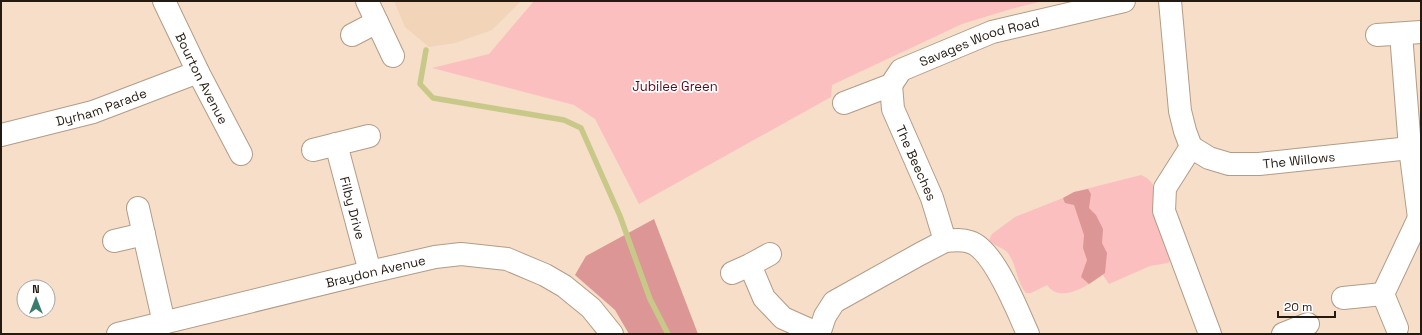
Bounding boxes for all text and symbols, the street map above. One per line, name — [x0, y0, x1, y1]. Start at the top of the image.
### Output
street label: Savages Wood Road — [917, 13, 1041, 70]
street label: Bourton Avenue — [172, 30, 232, 127]
park label: Jubilee Green — [632, 78, 718, 95]
street label: Dyrham Parade — [54, 84, 149, 130]
street label: The Beeches — [892, 123, 940, 204]
street label: The Willows — [1262, 147, 1336, 172]
street label: Filby Drive — [336, 175, 369, 241]
street label: Braydon Avenue — [324, 251, 427, 291]
north arrow — [16, 279, 56, 319]
text: N — [32, 282, 40, 296]
scale bar — [1278, 293, 1335, 319]
text: 20 m — [1284, 299, 1312, 315]

